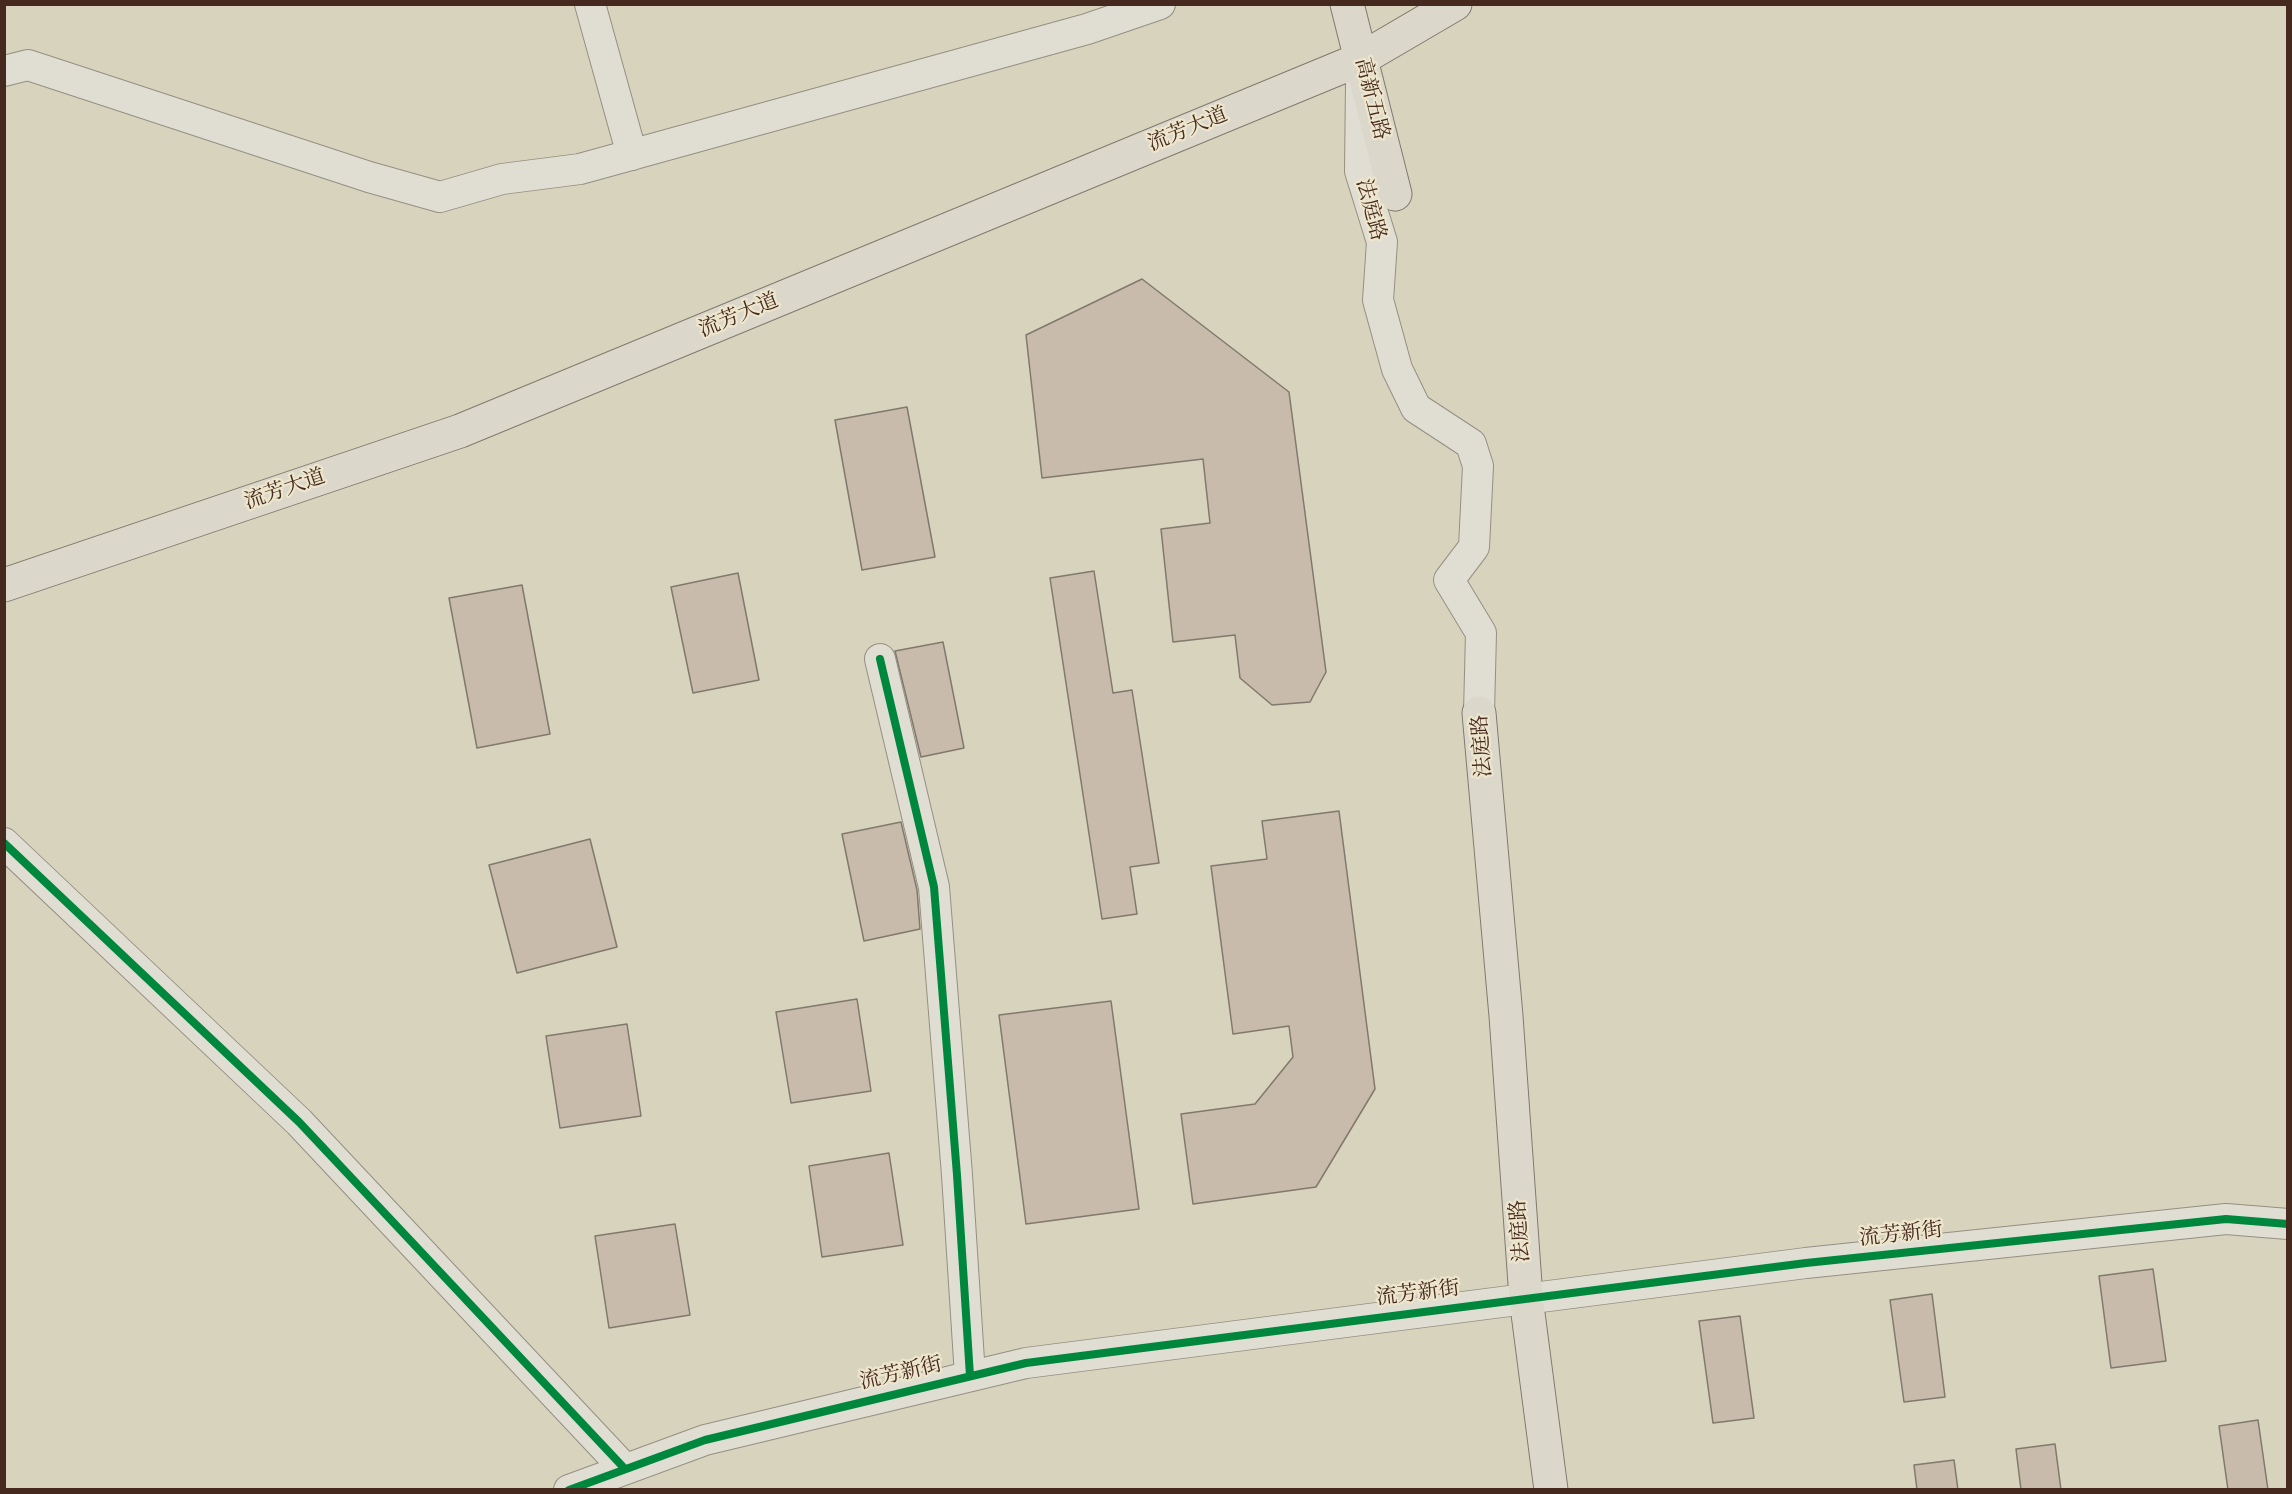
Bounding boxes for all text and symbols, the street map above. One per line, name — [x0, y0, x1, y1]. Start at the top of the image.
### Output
street label: 高新五路 — [1349, 55, 1393, 143]
street label: 流芳大道 — [1144, 103, 1232, 157]
street label: 法庭路 — [1350, 176, 1390, 244]
street label: 流芳大道 — [695, 289, 783, 343]
street label: 流芳大道 — [241, 464, 329, 516]
street label: 法庭路 — [1468, 714, 1498, 778]
street label: 法庭路 — [1506, 1199, 1536, 1263]
street label: 流芳新街 — [1858, 1218, 1944, 1252]
street label: 流芳新街 — [1375, 1276, 1461, 1312]
street label: 流芳新街 — [857, 1352, 945, 1396]

